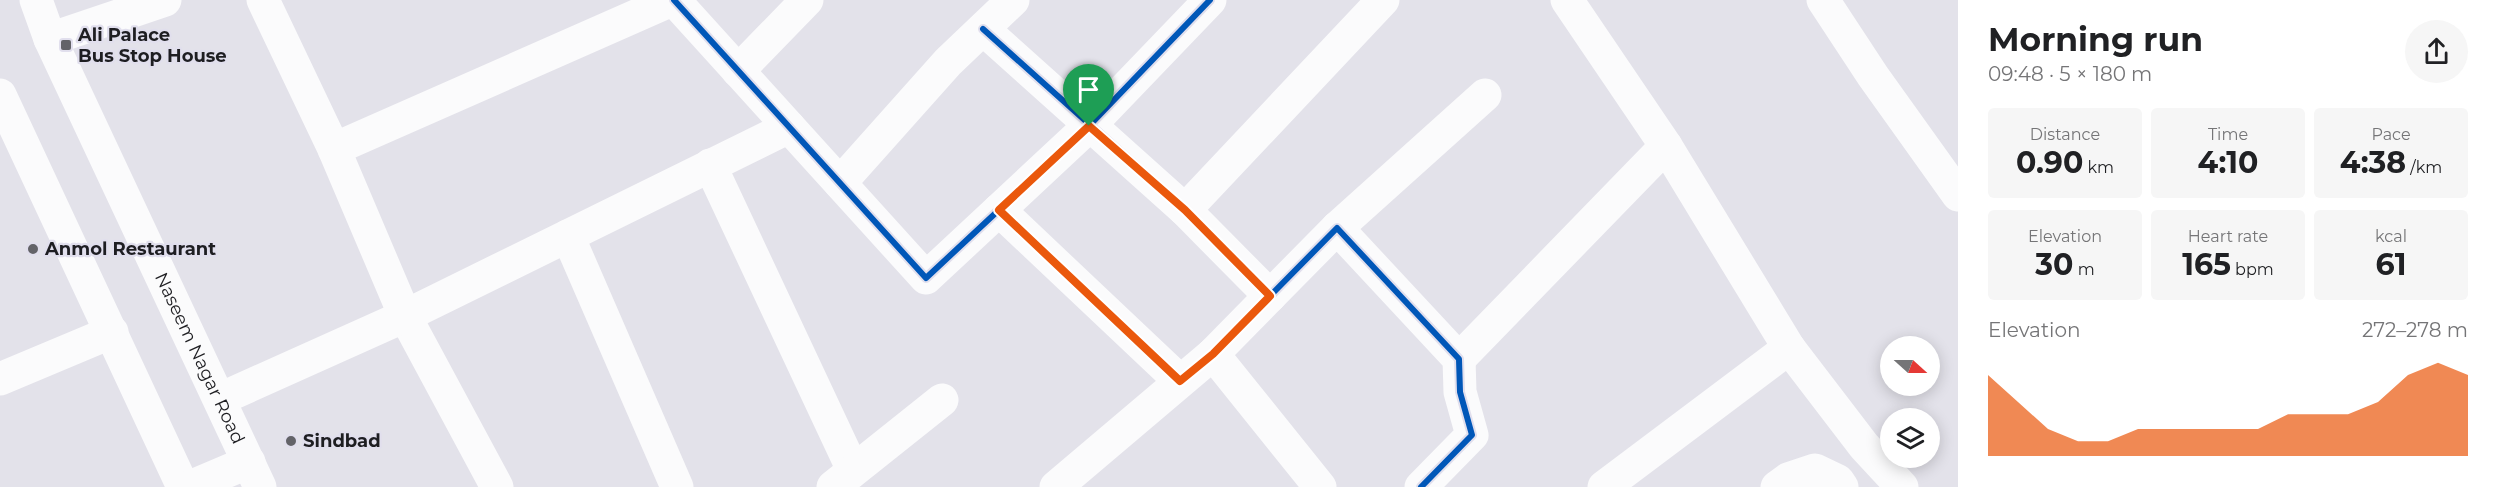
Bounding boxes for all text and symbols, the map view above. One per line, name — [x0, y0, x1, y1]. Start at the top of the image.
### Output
text: Morning run — [1988, 19, 2203, 59]
button: share — [2405, 20, 2468, 83]
place label: Ali Palace Bus Stop House — [77, 24, 227, 67]
marker: Ali Palace Bus Stop House — [59, 38, 73, 52]
text: 09:48 · 5 × 180 m — [1988, 62, 2152, 86]
pin — [1063, 64, 1114, 126]
icon: arrive — [1072, 73, 1105, 106]
text: Distance — [2030, 125, 2100, 144]
text: Time — [2208, 125, 2248, 144]
text: Pace — [2371, 125, 2411, 144]
text: 0.90 — [2016, 144, 2083, 181]
text: 4:10 — [2198, 144, 2258, 181]
text: 4:38 — [2340, 144, 2406, 181]
text: km — [2083, 158, 2114, 177]
text: /km — [2406, 158, 2442, 177]
text: Elevation — [2028, 227, 2102, 246]
text: Heart rate — [2188, 227, 2268, 246]
text: kcal — [2375, 227, 2407, 246]
place label: Anmol Restaurant — [44, 238, 216, 260]
marker: Anmol Restaurant — [26, 242, 40, 256]
text: 30 — [2035, 246, 2073, 283]
text: 165 — [2182, 246, 2231, 283]
text: 61 — [2376, 246, 2406, 283]
text: m — [2073, 260, 2095, 279]
text: bpm — [2231, 260, 2274, 279]
street label: Naseem Nagar Road — [150, 269, 249, 448]
text: Elevation — [1988, 318, 2080, 342]
text: 272–278 m — [2362, 318, 2468, 342]
north arrow — [1880, 336, 1940, 396]
map controls — [1880, 336, 1940, 468]
button: layers — [1880, 408, 1940, 468]
place label: Sindbad — [303, 430, 381, 452]
marker: Sindbad — [284, 434, 298, 448]

